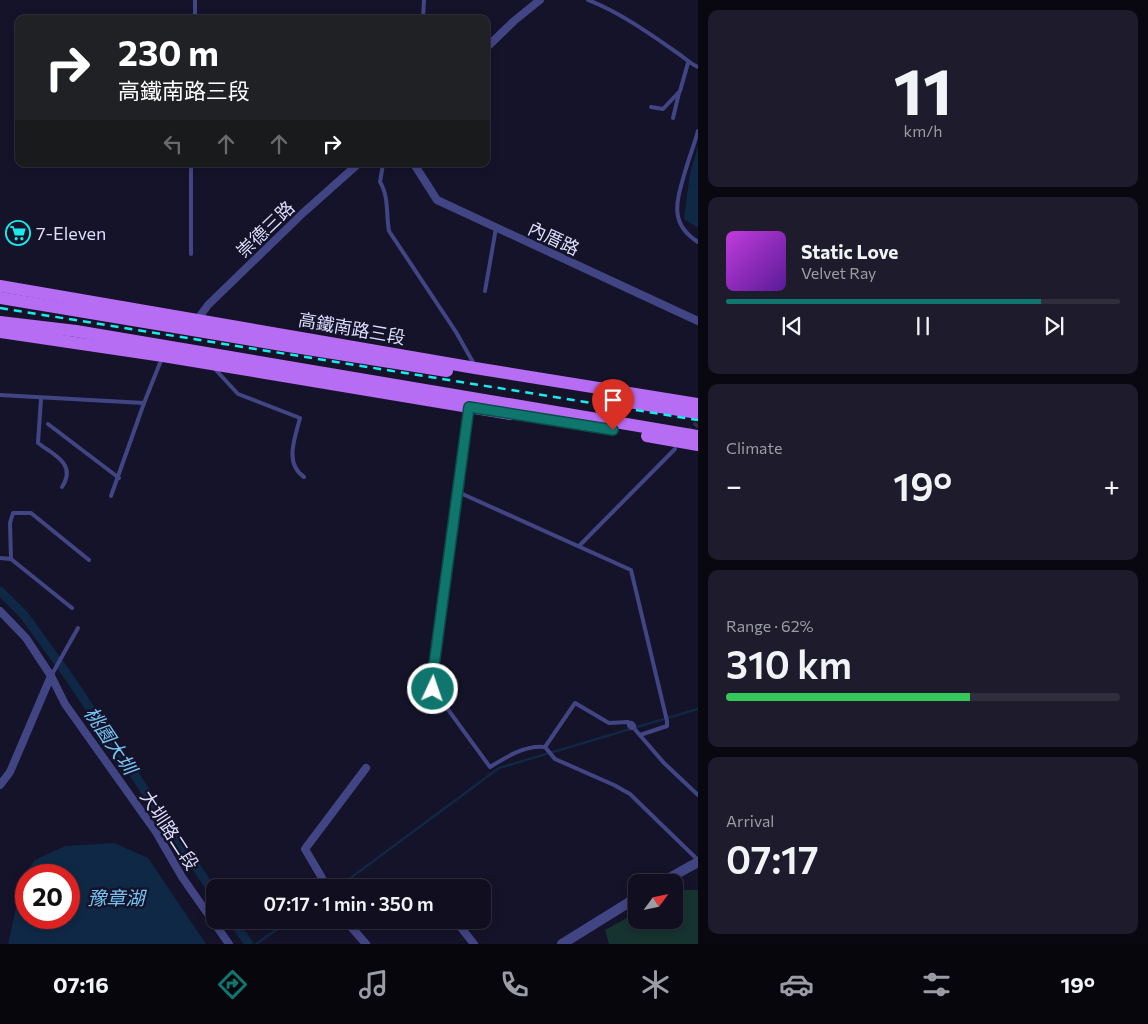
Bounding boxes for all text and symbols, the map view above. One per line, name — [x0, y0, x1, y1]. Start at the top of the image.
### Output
text: 230 m — [118, 30, 219, 73]
icon: right — [35, 35, 100, 100]
text: 11 — [894, 49, 952, 128]
text: 高鐵南路三段 — [118, 77, 250, 104]
text: km/h — [904, 121, 942, 140]
icon: left — [159, 130, 187, 158]
icon: ahead — [212, 130, 240, 158]
icon: ahead — [265, 130, 293, 158]
icon: right — [318, 130, 346, 158]
street label: 崇德三路 — [231, 196, 299, 262]
street label: 內厝路 — [525, 217, 583, 259]
supermarket icon: 7-Eleven — [5, 220, 31, 246]
place label: 7-Eleven — [36, 222, 106, 244]
text: Static Love — [801, 240, 898, 263]
text: Velvet Ray — [801, 263, 876, 282]
street label: 高鐵南路三段 — [297, 308, 407, 348]
icon: previous — [778, 312, 806, 340]
icon: pause — [909, 312, 937, 340]
icon: next — [1040, 312, 1068, 340]
pin — [592, 379, 634, 430]
icon: arrive — [599, 386, 627, 414]
text: Climate — [726, 438, 782, 457]
text: 19° — [893, 462, 952, 509]
text: − — [726, 468, 742, 502]
text: + — [1104, 468, 1120, 502]
text: Range · 62% — [726, 616, 814, 635]
text: 310 km — [726, 640, 852, 687]
position arrow — [406, 662, 458, 714]
water label: 桃園大圳 — [80, 702, 143, 780]
street label: 大圳路二段 — [136, 786, 204, 874]
text: Arrival — [726, 811, 774, 830]
text: 07:17 — [726, 835, 819, 882]
speed limit sign: 20 — [15, 864, 80, 929]
north arrow — [628, 874, 682, 929]
map controls — [628, 874, 683, 929]
water label: 豫章湖 — [87, 886, 147, 909]
text: 07:17 · 1 min · 350 m — [263, 892, 434, 915]
icon: directions — [215, 967, 250, 1002]
icon: music — [356, 967, 391, 1002]
icon: phone — [497, 967, 532, 1002]
icon: climate — [638, 967, 673, 1002]
icon: car — [779, 967, 814, 1002]
icon: filters — [919, 967, 954, 1002]
text: 07:16 — [53, 971, 109, 998]
text: 19° — [1060, 971, 1095, 998]

